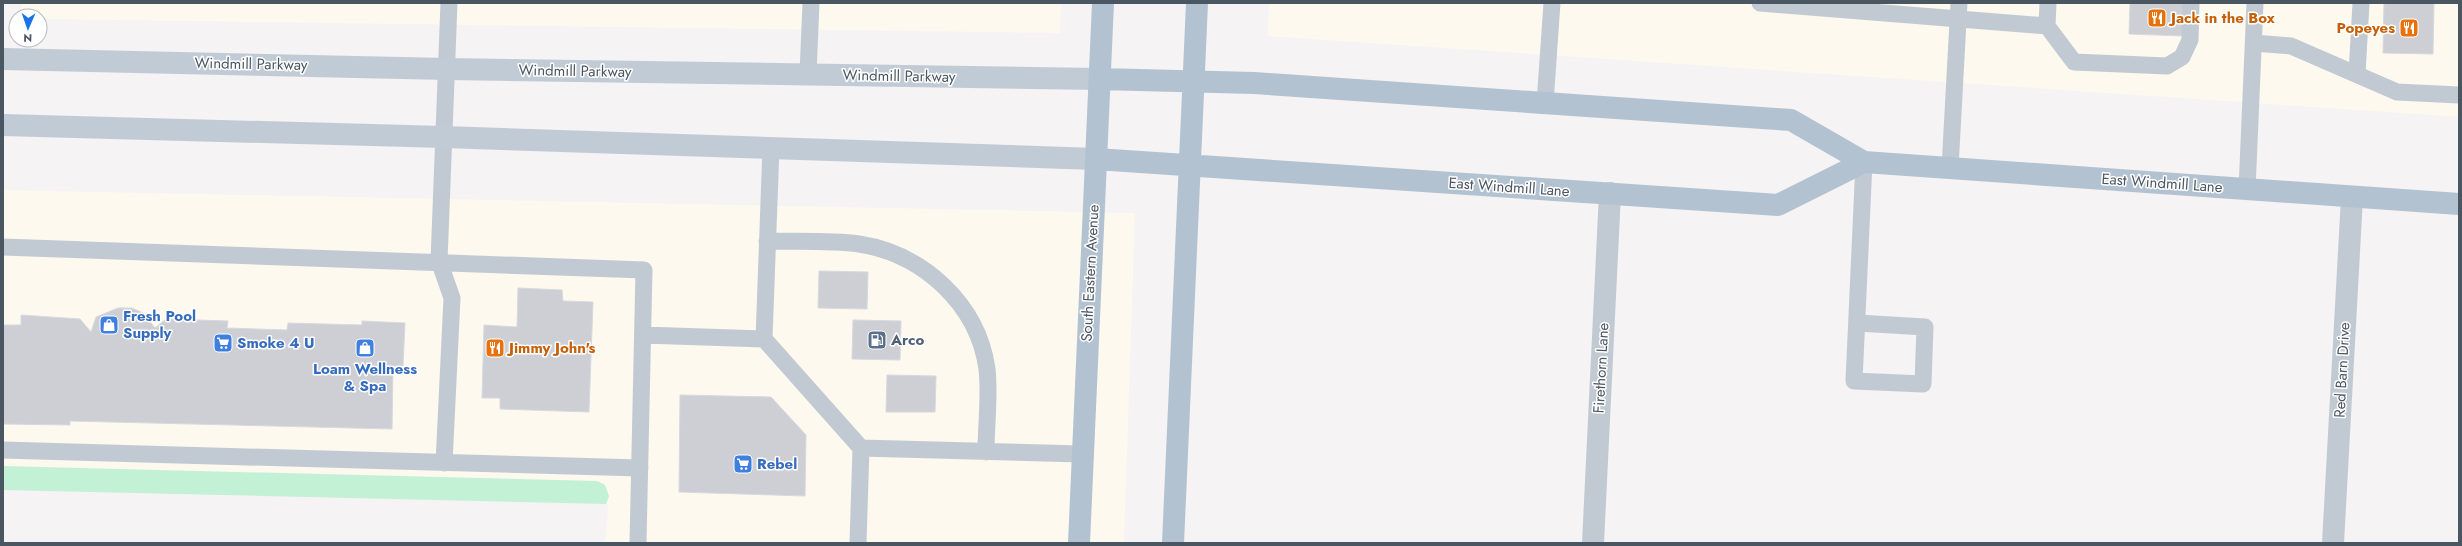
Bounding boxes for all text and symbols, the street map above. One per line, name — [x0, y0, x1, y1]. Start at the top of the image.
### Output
restaurant icon: Jack in the Box — [2146, 7, 2168, 29]
place label: Jack in the Box — [2168, 7, 2275, 29]
north arrow — [8, 8, 48, 48]
place label: Popeyes — [2337, 17, 2395, 39]
restaurant icon: Popeyes — [2398, 17, 2420, 39]
text: N — [23, 30, 32, 46]
street label: Windmill Parkway — [194, 52, 308, 76]
street label: Windmill Parkway — [518, 59, 632, 83]
street label: Windmill Parkway — [842, 64, 956, 88]
street label: East Windmill Lane — [2101, 168, 2224, 198]
street label: East Windmill Lane — [1448, 172, 1571, 202]
street label: South Eastern Avenue — [1075, 204, 1105, 342]
place label: Fresh Pool Supply — [123, 305, 196, 344]
shop icon: Fresh Pool Supply — [98, 314, 120, 336]
street label: Red Barn Drive — [2329, 321, 2356, 418]
street label: Firethorn Lane — [1588, 322, 1614, 414]
fuel station icon: Arco — [866, 329, 888, 351]
place label: Arco — [890, 329, 924, 351]
supermarket icon: Smoke 4 U — [212, 332, 234, 354]
place label: Smoke 4 U — [237, 332, 315, 354]
shop icon: Loam Wellness & Spa — [354, 337, 376, 359]
restaurant icon: Jimmy John's — [484, 337, 506, 359]
place label: Jimmy John's — [506, 337, 596, 359]
place label: Loam Wellness & Spa — [313, 358, 417, 397]
supermarket icon: Rebel — [732, 453, 754, 475]
place label: Rebel — [757, 453, 797, 475]

